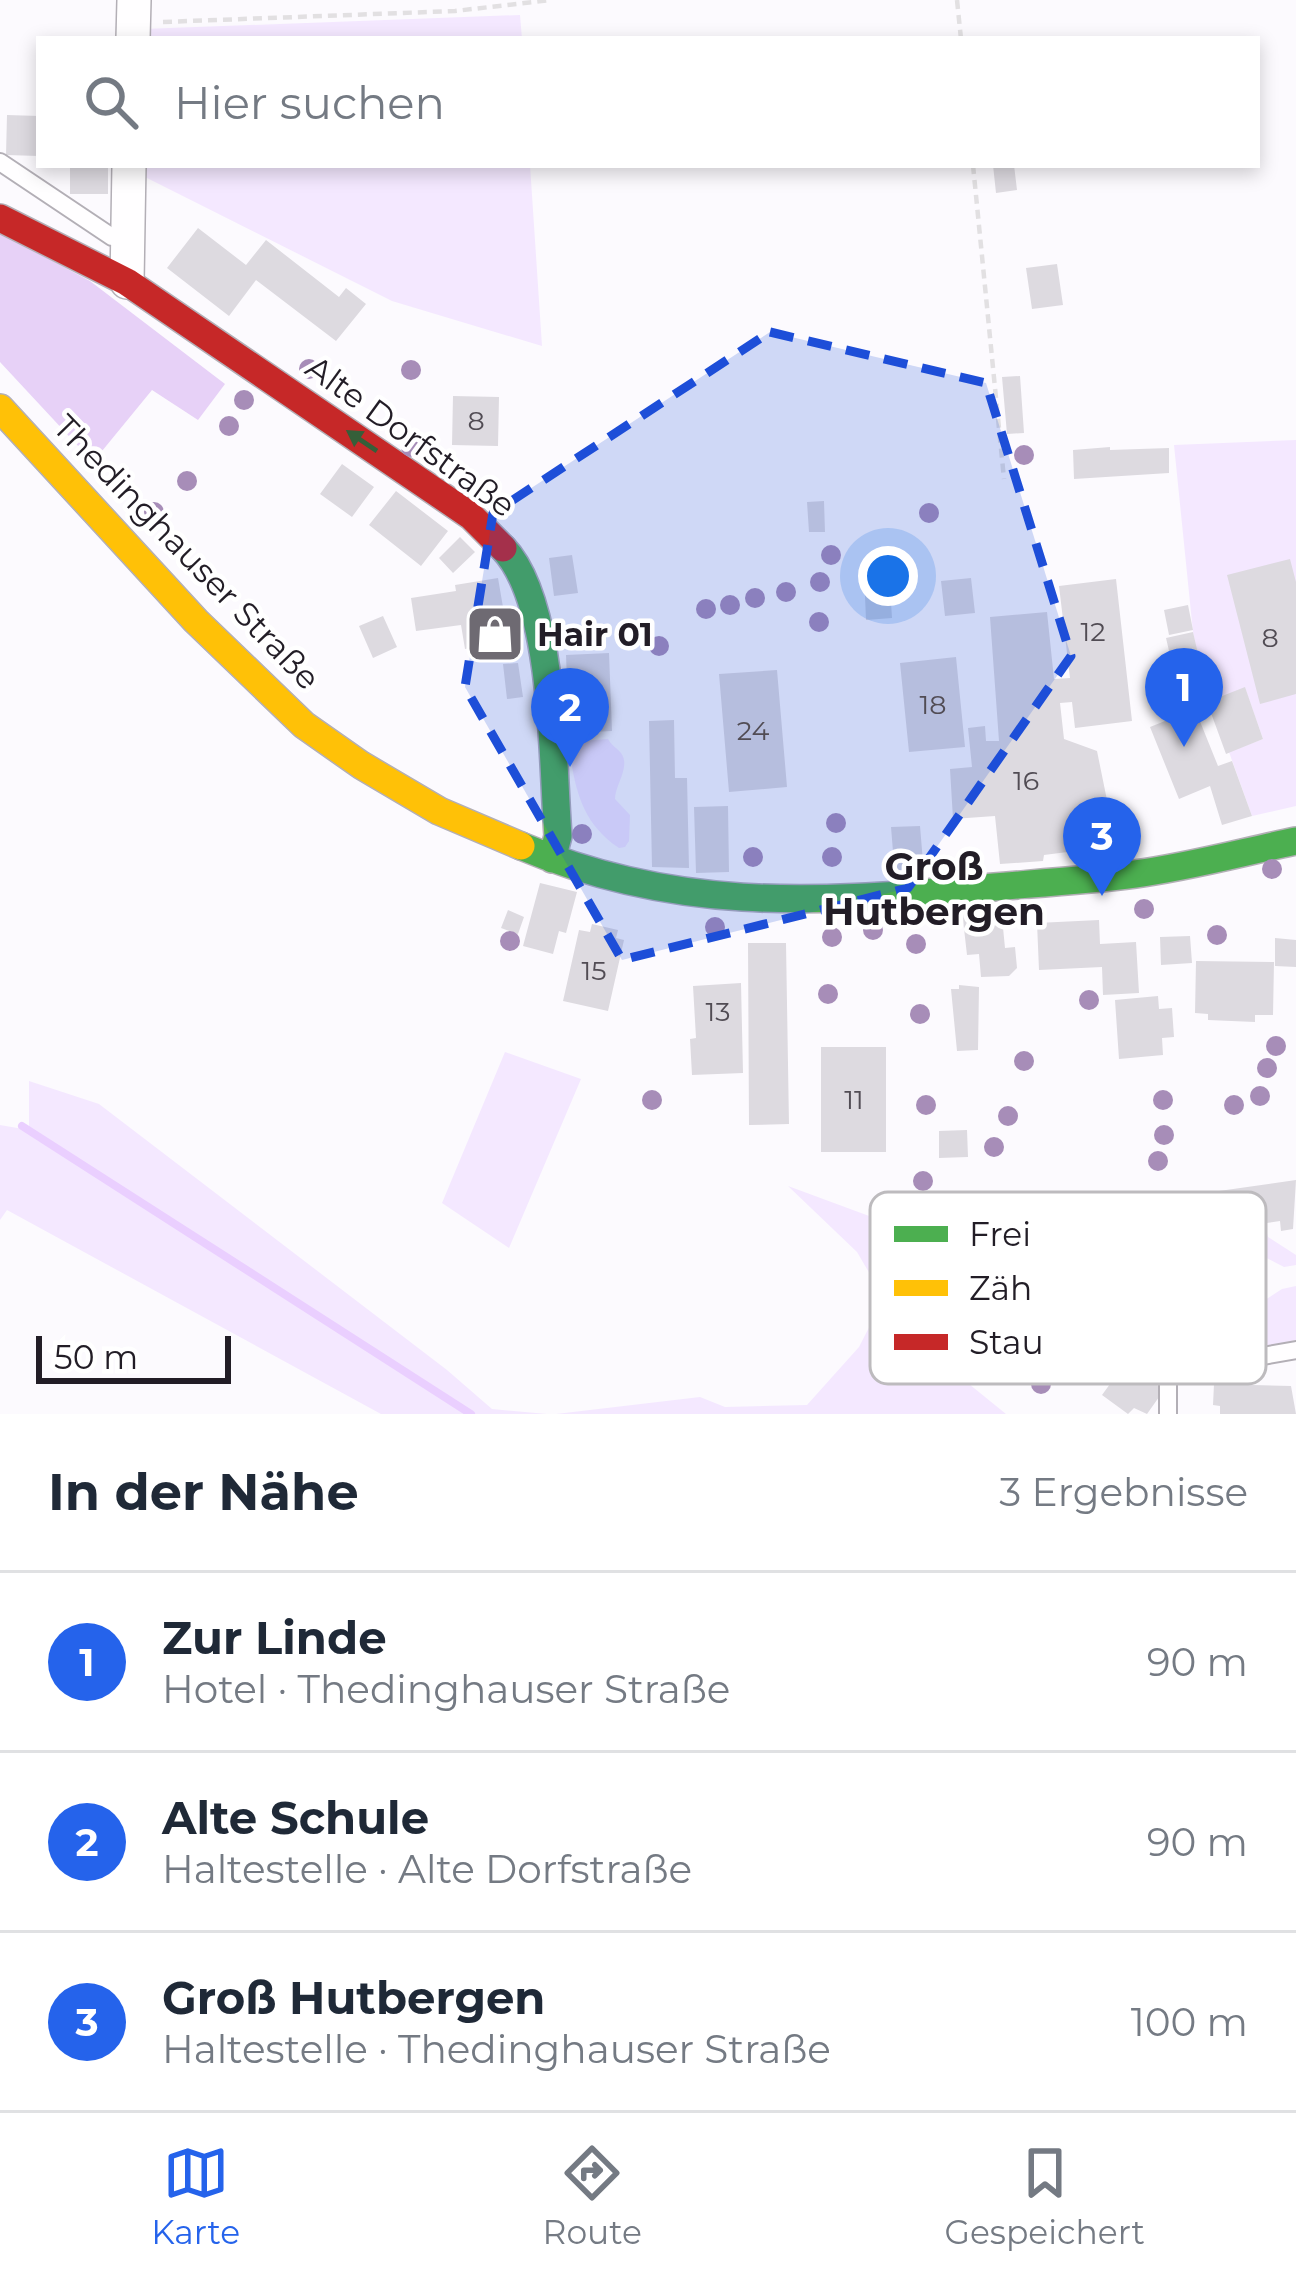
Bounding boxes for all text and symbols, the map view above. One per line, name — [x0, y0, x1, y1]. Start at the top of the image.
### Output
search box — [36, 36, 1260, 168]
icon: search — [78, 69, 144, 135]
text: Hier suchen — [174, 75, 445, 130]
street label: Alte Dorfstraße — [299, 347, 523, 525]
house number: 8 — [467, 404, 485, 437]
street label: Thedinghauser Straße — [45, 406, 329, 698]
one-way arrow — [346, 431, 378, 454]
your location — [858, 546, 918, 606]
shop icon: Hair 01 — [464, 603, 526, 665]
place label: Hair 01 — [537, 614, 653, 654]
house number: 12 — [1080, 615, 1106, 648]
house number: 8 — [1261, 621, 1279, 654]
pin: 1 — [1145, 648, 1223, 747]
pin: 2 — [531, 668, 609, 767]
house number: 18 — [920, 688, 946, 721]
house number: 24 — [737, 714, 769, 747]
house number: 16 — [1013, 764, 1039, 797]
pin: 3 — [1063, 797, 1141, 896]
district label: Groß Hutbergen — [823, 842, 1045, 935]
house number: 15 — [581, 954, 607, 987]
house number: 13 — [706, 995, 730, 1028]
house number: 11 — [844, 1083, 864, 1116]
legend — [870, 1192, 1266, 1384]
text: Frei — [969, 1214, 1031, 1254]
text: Zäh — [969, 1268, 1032, 1308]
text: Stau — [969, 1322, 1044, 1362]
scale bar — [36, 1330, 231, 1383]
text: 50 m — [54, 1337, 138, 1377]
text: In der Nähe — [48, 1461, 359, 1523]
text: 3 Ergebnisse — [999, 1468, 1248, 1516]
text: Zur Linde — [162, 1610, 387, 1665]
text: 1 — [79, 1638, 95, 1686]
text: 90 m — [1147, 1638, 1248, 1686]
text: Hotel · Thedinghauser Straße — [162, 1665, 730, 1713]
text: Alte Schule — [162, 1790, 429, 1845]
text: 2 — [75, 1818, 99, 1866]
text: 90 m — [1147, 1818, 1248, 1866]
text: Haltestelle · Alte Dorfstraße — [162, 1845, 692, 1893]
text: Groß Hutbergen — [162, 1970, 545, 2025]
text: 3 — [75, 1998, 99, 2046]
text: 100 m — [1131, 1998, 1248, 2046]
text: Haltestelle · Thedinghauser Straße — [162, 2025, 831, 2073]
tab: Karte — [151, 2140, 240, 2252]
tab: Route — [543, 2140, 642, 2252]
tab: Gespeichert — [944, 2140, 1145, 2252]

